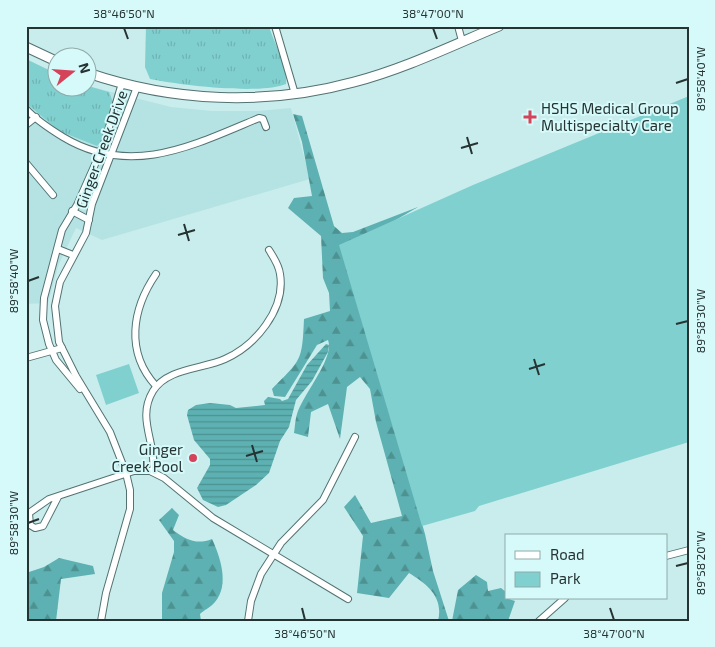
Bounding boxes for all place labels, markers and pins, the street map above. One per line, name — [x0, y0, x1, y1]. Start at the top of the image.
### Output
place label: HSHS Medical Group Multispecialty Care — [541, 99, 679, 134]
marker: HSHS Medical Group Multispecialty Care — [523, 110, 537, 124]
place label: Ginger Creek Pool — [111, 440, 184, 475]
marker: Ginger Creek Pool — [187, 452, 199, 464]

